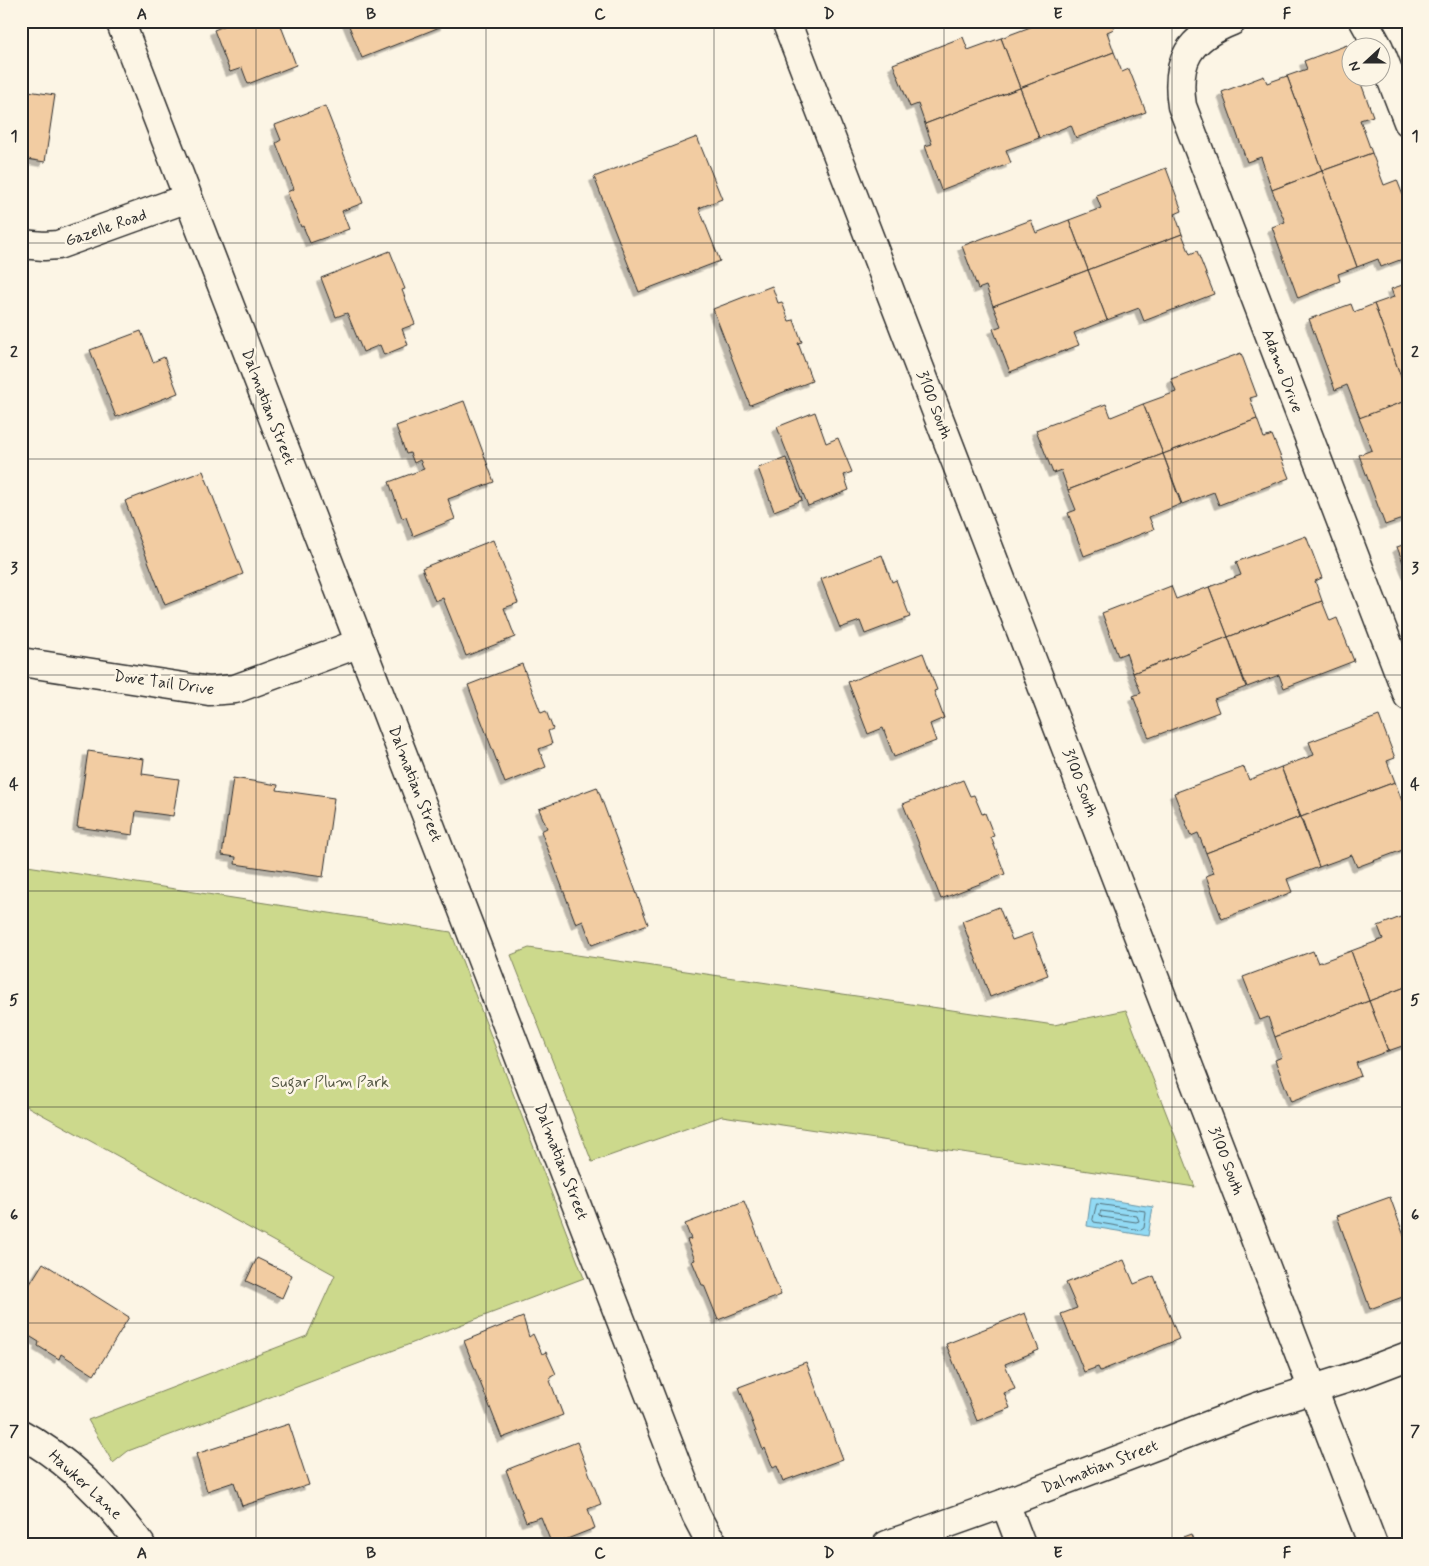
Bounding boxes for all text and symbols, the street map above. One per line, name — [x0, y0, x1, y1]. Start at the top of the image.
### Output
text: A — [137, 4, 147, 25]
text: B — [366, 4, 376, 25]
text: C — [594, 4, 606, 25]
text: D — [823, 4, 835, 25]
text: E — [1053, 4, 1063, 25]
text: F — [1283, 4, 1292, 25]
north arrow — [1342, 38, 1392, 88]
text: N — [1345, 59, 1365, 74]
text: 1 — [10, 126, 18, 147]
text: 1 — [1411, 126, 1419, 147]
street label: Gazelle Road — [62, 204, 150, 252]
street label: Adamo Drive — [1256, 326, 1308, 416]
text: 2 — [10, 342, 18, 363]
text: 2 — [1411, 342, 1419, 363]
street label: Dalmatian Street — [236, 346, 300, 468]
street label: 3100 South — [911, 368, 957, 442]
text: 3 — [10, 558, 18, 579]
text: 3 — [1411, 558, 1419, 579]
street label: Dove Tail Drive — [112, 666, 216, 700]
street label: Dalmatian Street — [383, 723, 447, 845]
street label: 3100 South — [1057, 746, 1103, 820]
text: 4 — [9, 774, 19, 795]
text: 4 — [1410, 774, 1420, 795]
text: 5 — [9, 990, 19, 1011]
text: 5 — [1410, 990, 1420, 1011]
park label: Sugar Plum Park — [271, 1072, 389, 1094]
street label: Dalmatian Street — [529, 1101, 593, 1223]
street label: 3100 South — [1203, 1124, 1249, 1198]
text: 6 — [10, 1205, 18, 1226]
text: 6 — [1411, 1205, 1419, 1226]
text: 7 — [9, 1421, 19, 1442]
text: 7 — [1410, 1421, 1420, 1442]
street label: Dalmatian Street — [1039, 1435, 1161, 1499]
street label: Hawker Lane — [44, 1445, 126, 1525]
text: A — [137, 1543, 147, 1564]
text: B — [366, 1543, 376, 1564]
text: C — [594, 1543, 606, 1564]
text: D — [823, 1543, 835, 1564]
text: E — [1053, 1543, 1063, 1564]
text: F — [1283, 1543, 1292, 1564]

